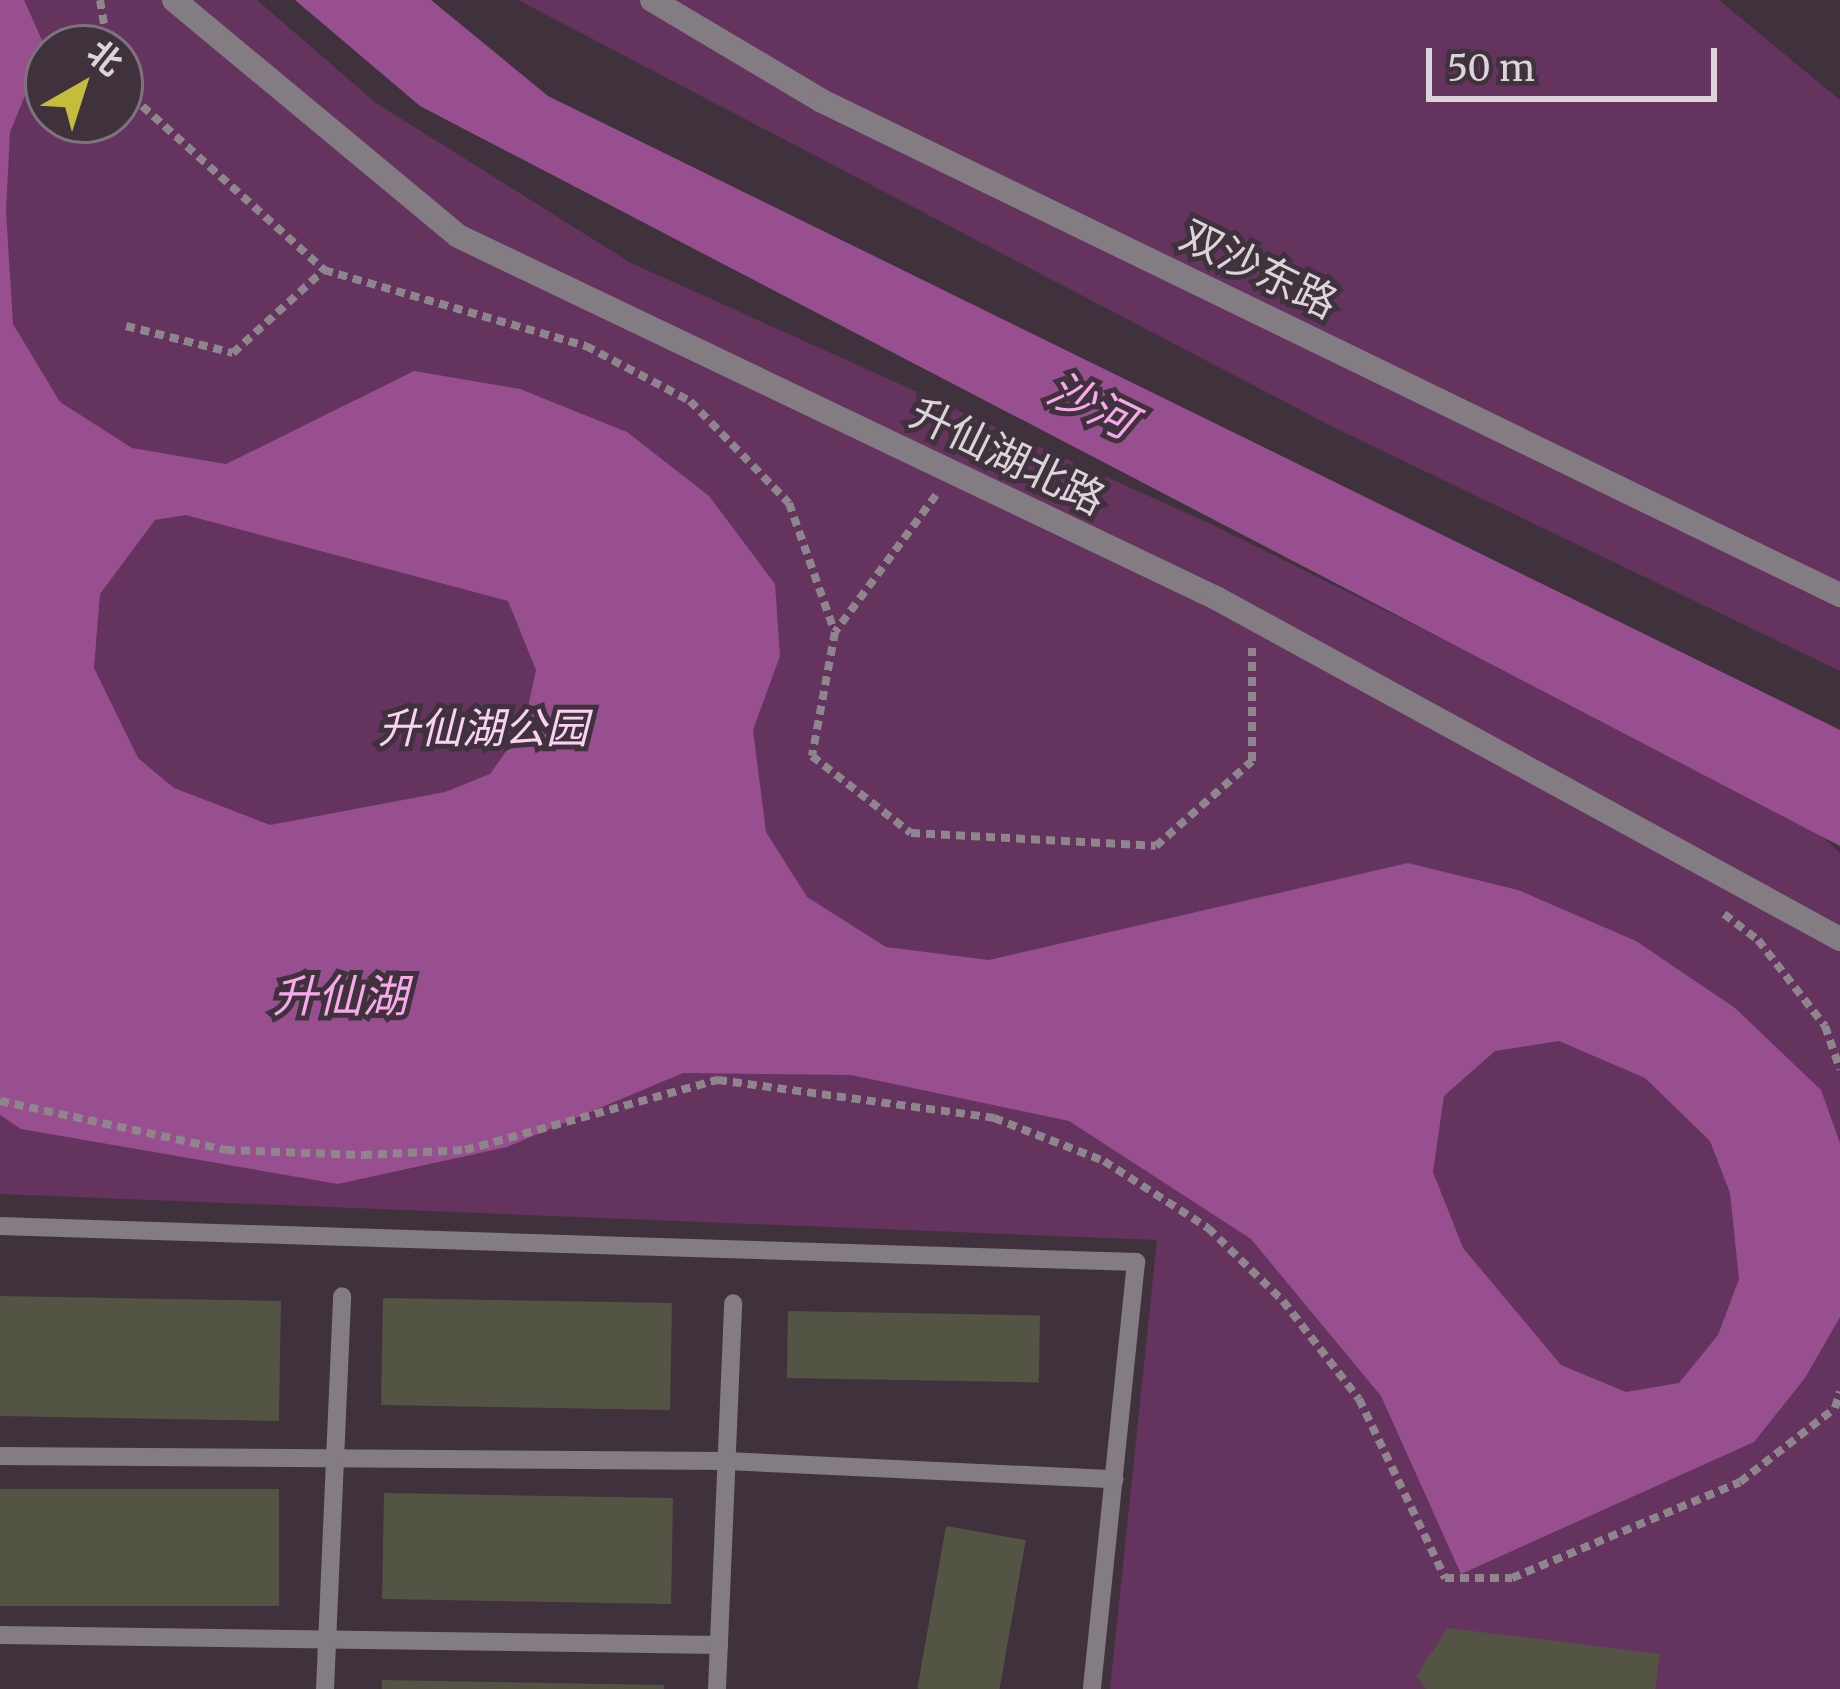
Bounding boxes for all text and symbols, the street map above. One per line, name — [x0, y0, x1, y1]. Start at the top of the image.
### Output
north arrow — [24, 24, 144, 144]
scale bar — [1432, 24, 1723, 98]
text: 北 — [79, 32, 131, 84]
text: 50 m — [1447, 46, 1535, 91]
street label: 双沙东路 — [1172, 210, 1346, 328]
water label: 沙河 — [1039, 362, 1143, 450]
street label: 升仙湖北路 — [903, 387, 1113, 525]
park label: 升仙湖公园 — [378, 703, 588, 753]
water label: 升仙湖 — [273, 970, 407, 1024]

